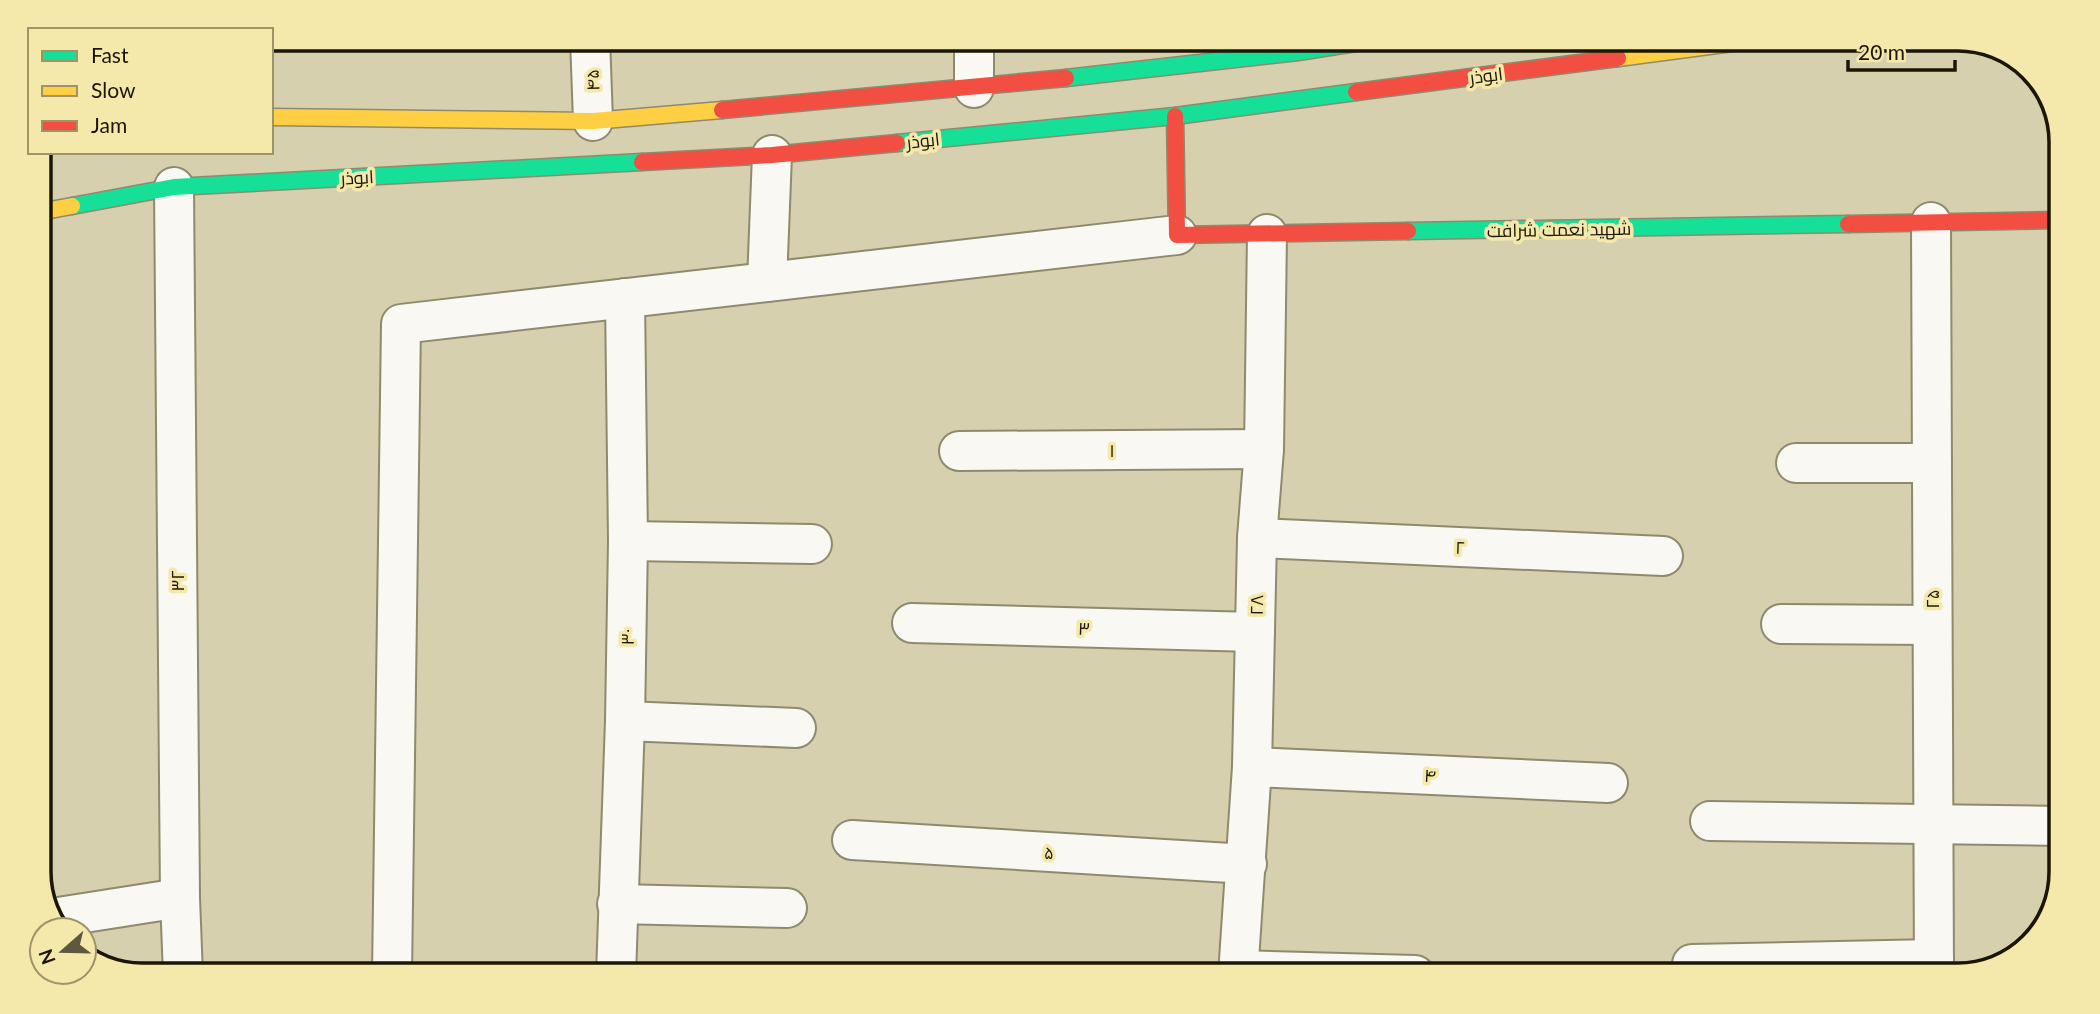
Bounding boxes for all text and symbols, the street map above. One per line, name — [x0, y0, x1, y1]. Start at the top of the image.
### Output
legend — [28, 28, 273, 154]
scale bar — [1848, 28, 1955, 72]
text: 20 m — [1858, 39, 1905, 64]
text: Fast — [91, 42, 129, 67]
street label: ابوذر — [1467, 62, 1504, 89]
street label: ۴۵ — [581, 69, 603, 91]
text: Slow — [91, 77, 136, 102]
text: Jam — [91, 112, 127, 137]
street label: ابوذر — [904, 127, 941, 154]
street label: ابوذر — [339, 165, 374, 190]
street label: شهید نعمت شرافت — [1487, 217, 1631, 242]
street label: ۱ — [1109, 439, 1115, 461]
street label: ۲ — [1455, 536, 1465, 558]
street label: ۳۲ — [166, 570, 188, 592]
street label: ۲۵ — [1921, 589, 1943, 609]
street label: ۲۸ — [1245, 594, 1267, 616]
street label: ۳ — [1078, 617, 1090, 639]
street label: ۳۰ — [616, 628, 638, 646]
street label: ۴ — [1423, 764, 1437, 786]
street label: ۵ — [1044, 841, 1054, 863]
north arrow — [28, 916, 98, 986]
text: N — [33, 946, 60, 968]

